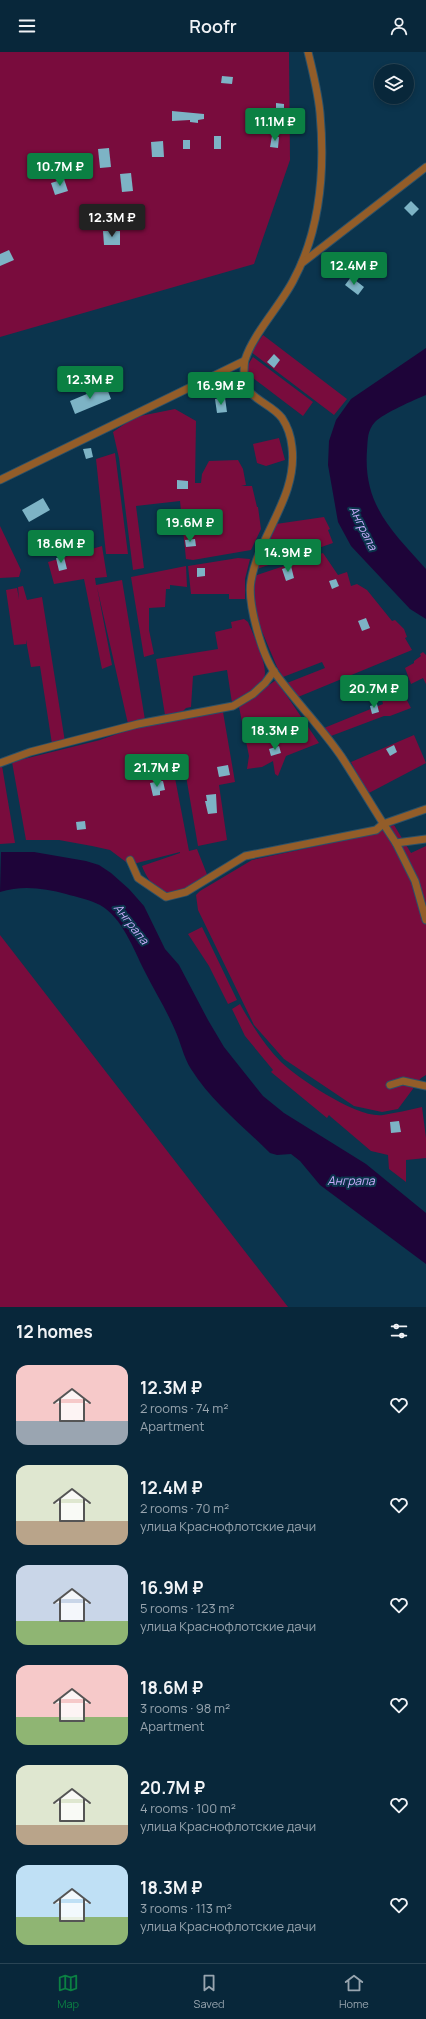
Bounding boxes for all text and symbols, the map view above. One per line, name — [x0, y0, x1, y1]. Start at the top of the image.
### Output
text: Roofr — [189, 14, 237, 38]
icon: menu — [16, 15, 38, 37]
icon: person — [388, 15, 410, 37]
map controls — [374, 64, 414, 104]
button: layers — [374, 64, 414, 104]
pin: 11.1M ₽ — [238, 108, 312, 142]
text: 11.1M ₽ — [254, 112, 296, 130]
pin: 10.7M ₽ — [23, 153, 97, 187]
text: 10.7M ₽ — [36, 157, 84, 175]
pin: 12.3M ₽ — [75, 204, 149, 238]
text: 12.3M ₽ — [88, 208, 136, 226]
pin: 12.4M ₽ — [317, 252, 391, 286]
text: 12.4M ₽ — [330, 256, 378, 274]
pin: 12.3M ₽ — [53, 366, 127, 400]
text: 12.3M ₽ — [66, 370, 114, 388]
pin: 16.9M ₽ — [184, 372, 258, 406]
text: 16.9M ₽ — [197, 376, 245, 394]
water label: Анграпа — [345, 503, 382, 554]
pin: 19.6M ₽ — [153, 509, 227, 543]
text: 19.6M ₽ — [166, 513, 214, 531]
pin: 18.6M ₽ — [24, 530, 98, 564]
text: 18.6M ₽ — [37, 534, 85, 552]
pin: 14.9M ₽ — [251, 539, 325, 573]
text: 14.9M ₽ — [264, 543, 312, 561]
pin: 20.7M ₽ — [337, 675, 411, 709]
text: 20.7M ₽ — [349, 679, 399, 697]
pin: 18.3M ₽ — [238, 717, 312, 751]
text: 18.3M ₽ — [251, 721, 299, 739]
pin: 21.7M ₽ — [120, 754, 194, 788]
text: 21.7M ₽ — [134, 758, 180, 776]
water label: Анграпа — [110, 900, 154, 949]
water label: Анграпа — [327, 1172, 376, 1189]
text: 12 homes — [16, 1320, 93, 1343]
icon: filters — [388, 1320, 410, 1342]
text: 12.3M ₽ — [140, 1376, 202, 1399]
icon: home — [48, 1381, 96, 1429]
icon: heart — [388, 1394, 410, 1416]
text: 2 rooms · 74 m² — [140, 1399, 228, 1417]
text: Apartment — [140, 1417, 204, 1435]
text: 12.4M ₽ — [140, 1476, 203, 1499]
icon: home — [48, 1481, 96, 1529]
icon: heart — [388, 1494, 410, 1516]
text: 2 rooms · 70 m² — [140, 1499, 229, 1517]
text: улица Краснофлотские дачи — [140, 1517, 316, 1535]
text: 16.9M ₽ — [140, 1576, 203, 1599]
icon: home — [48, 1581, 96, 1629]
icon: heart — [388, 1594, 410, 1616]
text: 5 rooms · 123 m² — [140, 1599, 235, 1617]
text: улица Краснофлотские дачи — [140, 1617, 316, 1635]
text: 18.6M ₽ — [140, 1676, 203, 1699]
icon: home — [48, 1681, 96, 1729]
icon: heart — [388, 1694, 410, 1716]
text: 3 rooms · 98 m² — [140, 1699, 230, 1717]
text: Apartment — [140, 1717, 204, 1735]
text: 20.7M ₽ — [140, 1776, 205, 1799]
icon: home — [48, 1781, 96, 1829]
icon: heart — [388, 1794, 410, 1816]
text: 4 rooms · 100 m² — [140, 1799, 236, 1817]
text: улица Краснофлотские дачи — [140, 1817, 316, 1835]
text: 18.3M ₽ — [140, 1876, 202, 1899]
icon: home — [48, 1881, 96, 1929]
icon: heart — [388, 1894, 410, 1916]
text: 3 rooms · 113 m² — [140, 1899, 232, 1917]
text: улица Краснофлотские дачи — [140, 1917, 316, 1935]
tab: Map — [57, 1972, 79, 2011]
tab: Saved — [194, 1972, 225, 2011]
tab: Home — [339, 1972, 369, 2011]

